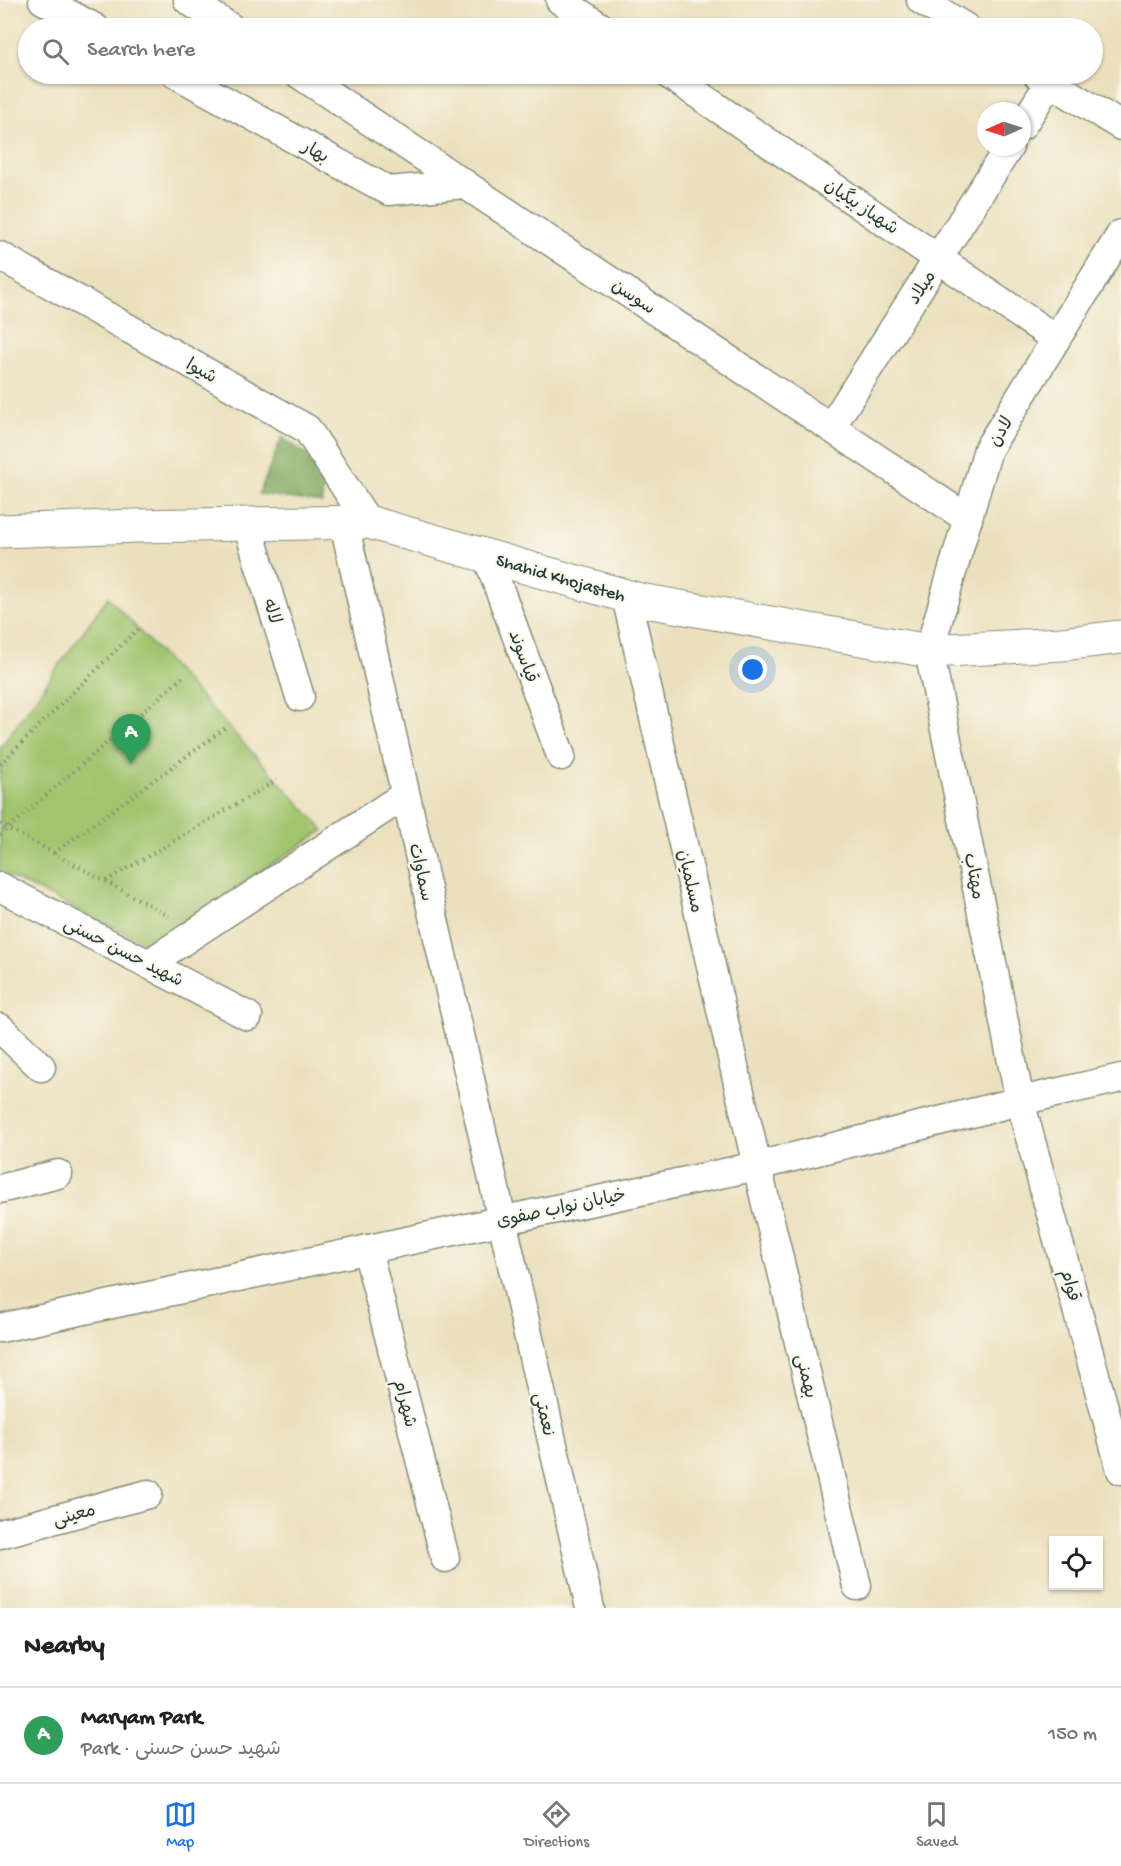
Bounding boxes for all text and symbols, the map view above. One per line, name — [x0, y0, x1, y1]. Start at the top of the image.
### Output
search box — [18, 18, 1103, 84]
icon: search — [39, 35, 72, 68]
text: Search here — [87, 38, 195, 64]
north arrow — [977, 102, 1031, 156]
street label: بهار — [296, 136, 332, 169]
street label: شهباز بیگیان — [820, 174, 903, 240]
street label: میلاد — [905, 268, 942, 309]
street label: سوسن — [607, 276, 658, 320]
street label: شیوا — [182, 355, 220, 389]
street label: لادن — [985, 414, 1019, 451]
street label: Shahid Khojasteh — [493, 551, 628, 608]
street label: لاله — [257, 597, 284, 627]
street label: قیاسوند — [502, 628, 541, 686]
your location — [738, 655, 767, 684]
pin: A — [112, 714, 150, 764]
street label: سماوات — [403, 842, 436, 904]
street label: مسلمیان — [671, 848, 706, 915]
street label: مهتاب — [958, 851, 987, 902]
street label: شهید حسن حسنی — [59, 914, 186, 992]
street label: خیابان نواب صفوی — [495, 1185, 628, 1233]
street label: قوام — [1053, 1267, 1083, 1304]
street label: بهمنی — [789, 1352, 820, 1401]
street label: شهرام — [387, 1378, 420, 1430]
street label: نعمتی — [527, 1391, 558, 1438]
street label: معینی — [51, 1501, 98, 1532]
map controls — [1049, 1536, 1103, 1590]
button: locate — [1049, 1536, 1103, 1590]
text: Nearby — [24, 1632, 105, 1663]
text: Maryam Park — [81, 1706, 202, 1732]
text: A — [38, 1724, 49, 1747]
text: 150 m — [1048, 1724, 1097, 1747]
text: Park · شهید حسن حسنی — [81, 1739, 281, 1762]
tab: Map — [164, 1798, 197, 1853]
tab: Directions — [524, 1798, 589, 1853]
tab: Saved — [916, 1798, 957, 1853]

